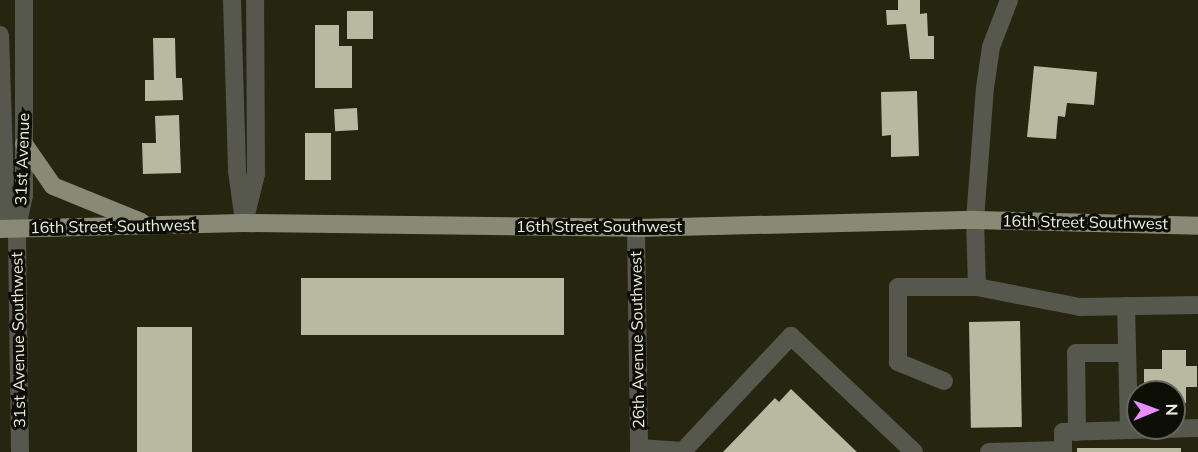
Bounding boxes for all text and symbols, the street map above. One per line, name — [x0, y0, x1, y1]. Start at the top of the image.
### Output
street label: 31st Avenue — [11, 112, 33, 206]
street label: 16th Street Southwest — [1002, 211, 1168, 233]
street label: 16th Street Southwest — [30, 215, 196, 237]
street label: 16th Street Southwest — [516, 216, 682, 236]
street label: 26th Avenue Southwest — [626, 251, 648, 429]
street label: 31st Avenue Southwest — [7, 252, 29, 428]
north arrow — [1126, 380, 1186, 440]
text: N — [1162, 404, 1182, 416]

